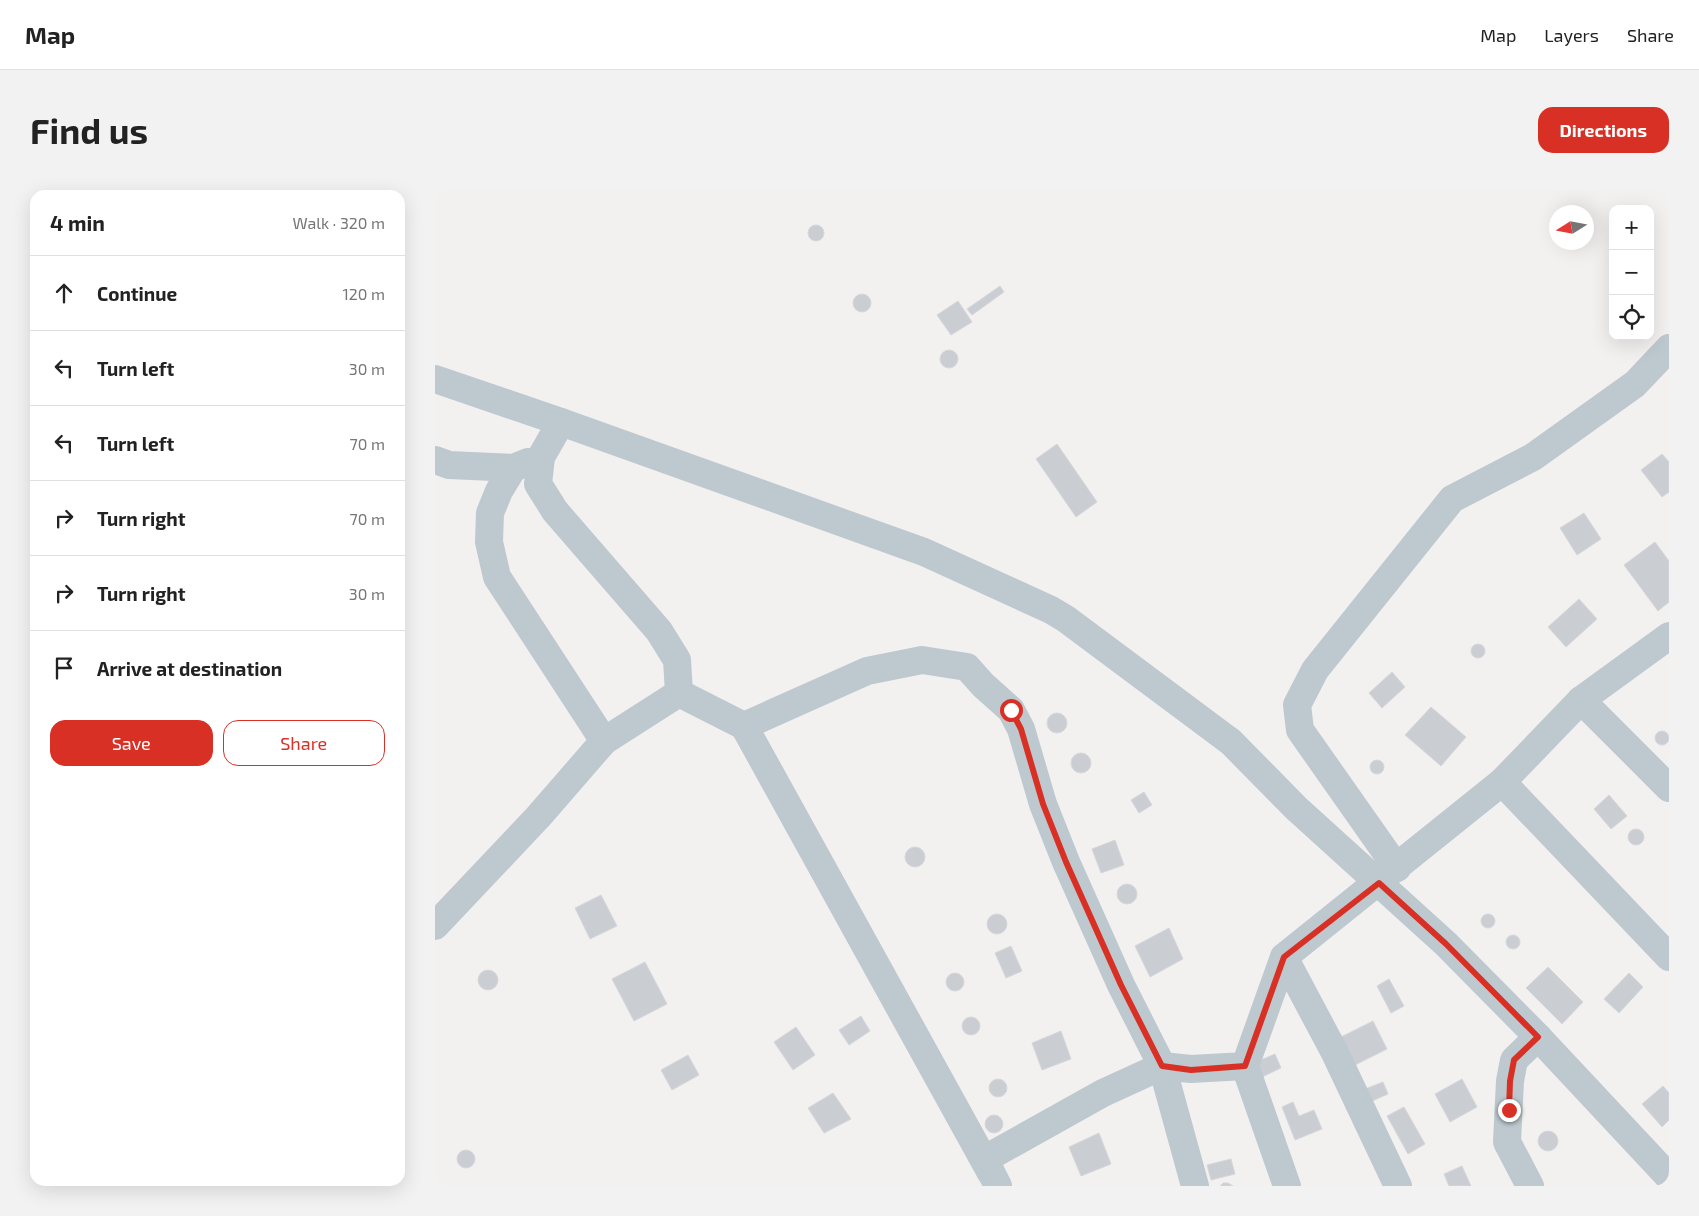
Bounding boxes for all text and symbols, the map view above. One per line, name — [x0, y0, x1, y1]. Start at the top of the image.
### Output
text: Map — [25, 20, 75, 49]
text: Map — [1480, 24, 1516, 46]
text: Layers — [1544, 24, 1599, 46]
text: Share — [1627, 24, 1674, 46]
button: Directions — [1538, 107, 1669, 153]
text: Find us — [30, 109, 148, 151]
north arrow — [1549, 205, 1594, 250]
map controls — [1609, 205, 1654, 340]
button: + — [1609, 205, 1654, 250]
text: 4 min — [50, 210, 105, 235]
text: Walk · 320 m — [292, 213, 385, 232]
button: − — [1609, 250, 1654, 295]
icon: ahead — [50, 279, 78, 307]
text: Continue — [97, 282, 177, 305]
text: 120 m — [342, 284, 385, 303]
button: locate — [1609, 295, 1654, 340]
icon: left — [50, 354, 78, 382]
text: Turn left — [97, 357, 174, 380]
text: 30 m — [349, 359, 385, 378]
icon: left — [50, 429, 78, 457]
text: Turn left — [97, 432, 174, 455]
text: 70 m — [350, 434, 385, 453]
icon: right — [50, 504, 78, 532]
text: Turn right — [97, 507, 185, 530]
text: 70 m — [350, 509, 385, 528]
icon: right — [50, 579, 78, 607]
text: Turn right — [97, 582, 185, 605]
text: 30 m — [349, 584, 385, 603]
icon: arrive — [50, 654, 78, 682]
text: Arrive at destination — [97, 657, 282, 680]
route start — [1000, 699, 1023, 722]
button: Save — [50, 720, 213, 766]
button: Share — [223, 720, 385, 766]
route end — [1498, 1099, 1521, 1122]

